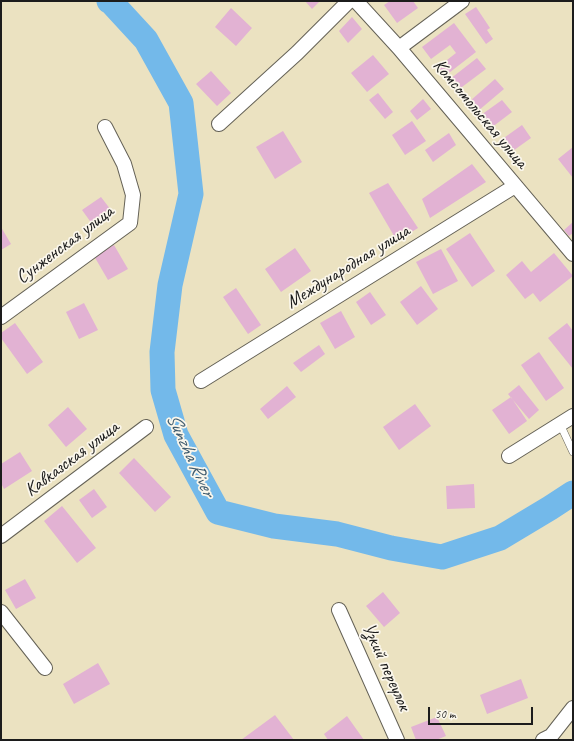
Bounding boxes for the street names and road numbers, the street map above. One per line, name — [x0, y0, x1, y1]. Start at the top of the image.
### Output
street label: Комсомольская улица — [428, 55, 532, 173]
street label: Сунженская улица — [12, 201, 118, 289]
street label: Международная улица — [282, 220, 414, 314]
street label: Кавказская улица — [20, 416, 124, 502]
street label: Узкий переулок — [357, 620, 415, 714]

